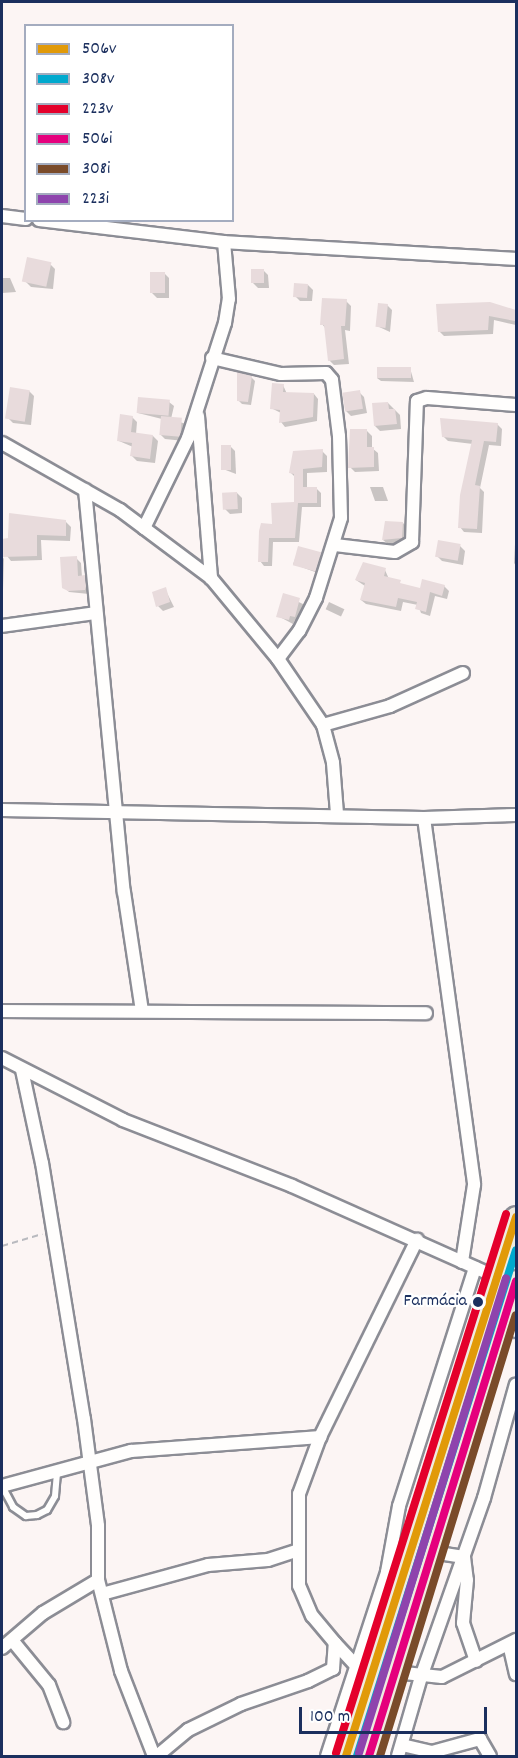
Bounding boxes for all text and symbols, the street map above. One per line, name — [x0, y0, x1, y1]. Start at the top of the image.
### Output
legend — [24, 24, 234, 222]
text: 506v — [82, 37, 116, 62]
text: 308v — [82, 67, 115, 92]
text: 223v — [82, 97, 113, 122]
text: 506i — [82, 127, 112, 152]
text: 308i — [82, 157, 110, 182]
text: 223i — [82, 187, 109, 212]
place label: Farmácia — [404, 1291, 467, 1313]
marker: Farmácia — [472, 1296, 484, 1308]
scale bar — [302, 1695, 490, 1733]
text: 100 m — [310, 1705, 350, 1730]

